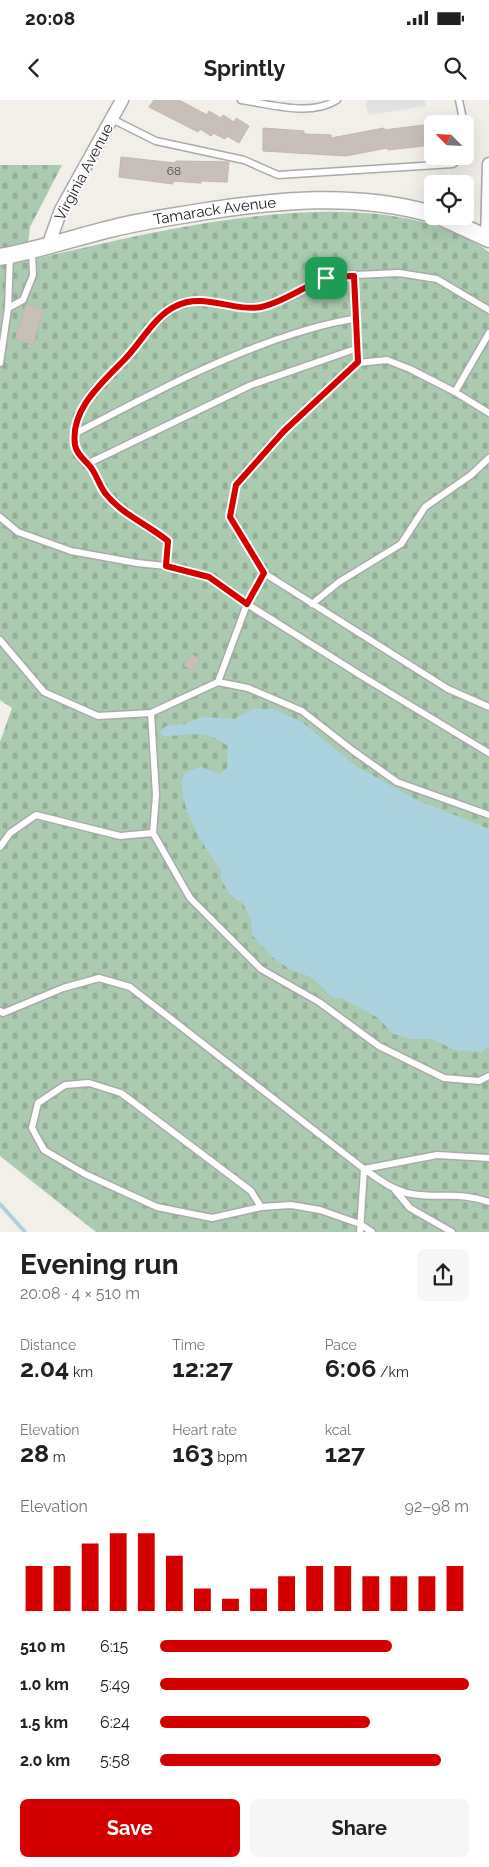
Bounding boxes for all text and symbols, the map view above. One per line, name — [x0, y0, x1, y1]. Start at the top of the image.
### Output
text: 20:08 — [25, 7, 75, 29]
icon: back — [20, 54, 48, 82]
icon: search — [441, 54, 469, 82]
text: Sprintly — [204, 55, 285, 81]
north arrow — [424, 115, 474, 165]
map controls — [424, 115, 474, 225]
street label: Virginia Avenue — [51, 120, 117, 224]
house number: 68 — [167, 164, 181, 178]
button: locate — [424, 175, 474, 225]
street label: Tamarack Avenue — [152, 193, 277, 229]
pin — [305, 257, 347, 299]
icon: arrive — [312, 264, 340, 292]
text: Evening run — [20, 1248, 179, 1281]
button: share — [417, 1249, 469, 1301]
text: 20:08 · 4 × 510 m — [20, 1284, 140, 1303]
text: Distance — [20, 1337, 76, 1353]
text: Time — [172, 1337, 205, 1353]
text: Pace — [325, 1337, 357, 1353]
text: 2.04 — [20, 1353, 69, 1383]
text: 12:27 — [172, 1353, 233, 1383]
text: 6:06 — [325, 1353, 377, 1383]
text: km — [69, 1364, 93, 1380]
text: /km — [377, 1364, 409, 1380]
text: Elevation — [20, 1422, 79, 1438]
text: Heart rate — [172, 1422, 237, 1438]
text: kcal — [325, 1422, 351, 1438]
text: 28 — [20, 1438, 49, 1468]
text: 163 — [172, 1438, 214, 1468]
text: 127 — [325, 1438, 365, 1468]
text: m — [49, 1449, 66, 1465]
text: bpm — [214, 1449, 247, 1465]
text: Elevation — [20, 1497, 88, 1516]
text: 92–98 m — [405, 1497, 469, 1516]
text: 510 m — [20, 1637, 65, 1656]
text: 6:15 — [100, 1637, 128, 1656]
text: 1.0 km — [20, 1675, 69, 1694]
text: 5:49 — [100, 1675, 130, 1694]
text: 1.5 km — [20, 1713, 68, 1732]
text: 6:24 — [100, 1713, 130, 1732]
text: 2.0 km — [20, 1751, 70, 1770]
text: 5:58 — [100, 1751, 130, 1770]
button: Save — [20, 1799, 240, 1857]
button: Share — [250, 1799, 469, 1857]

